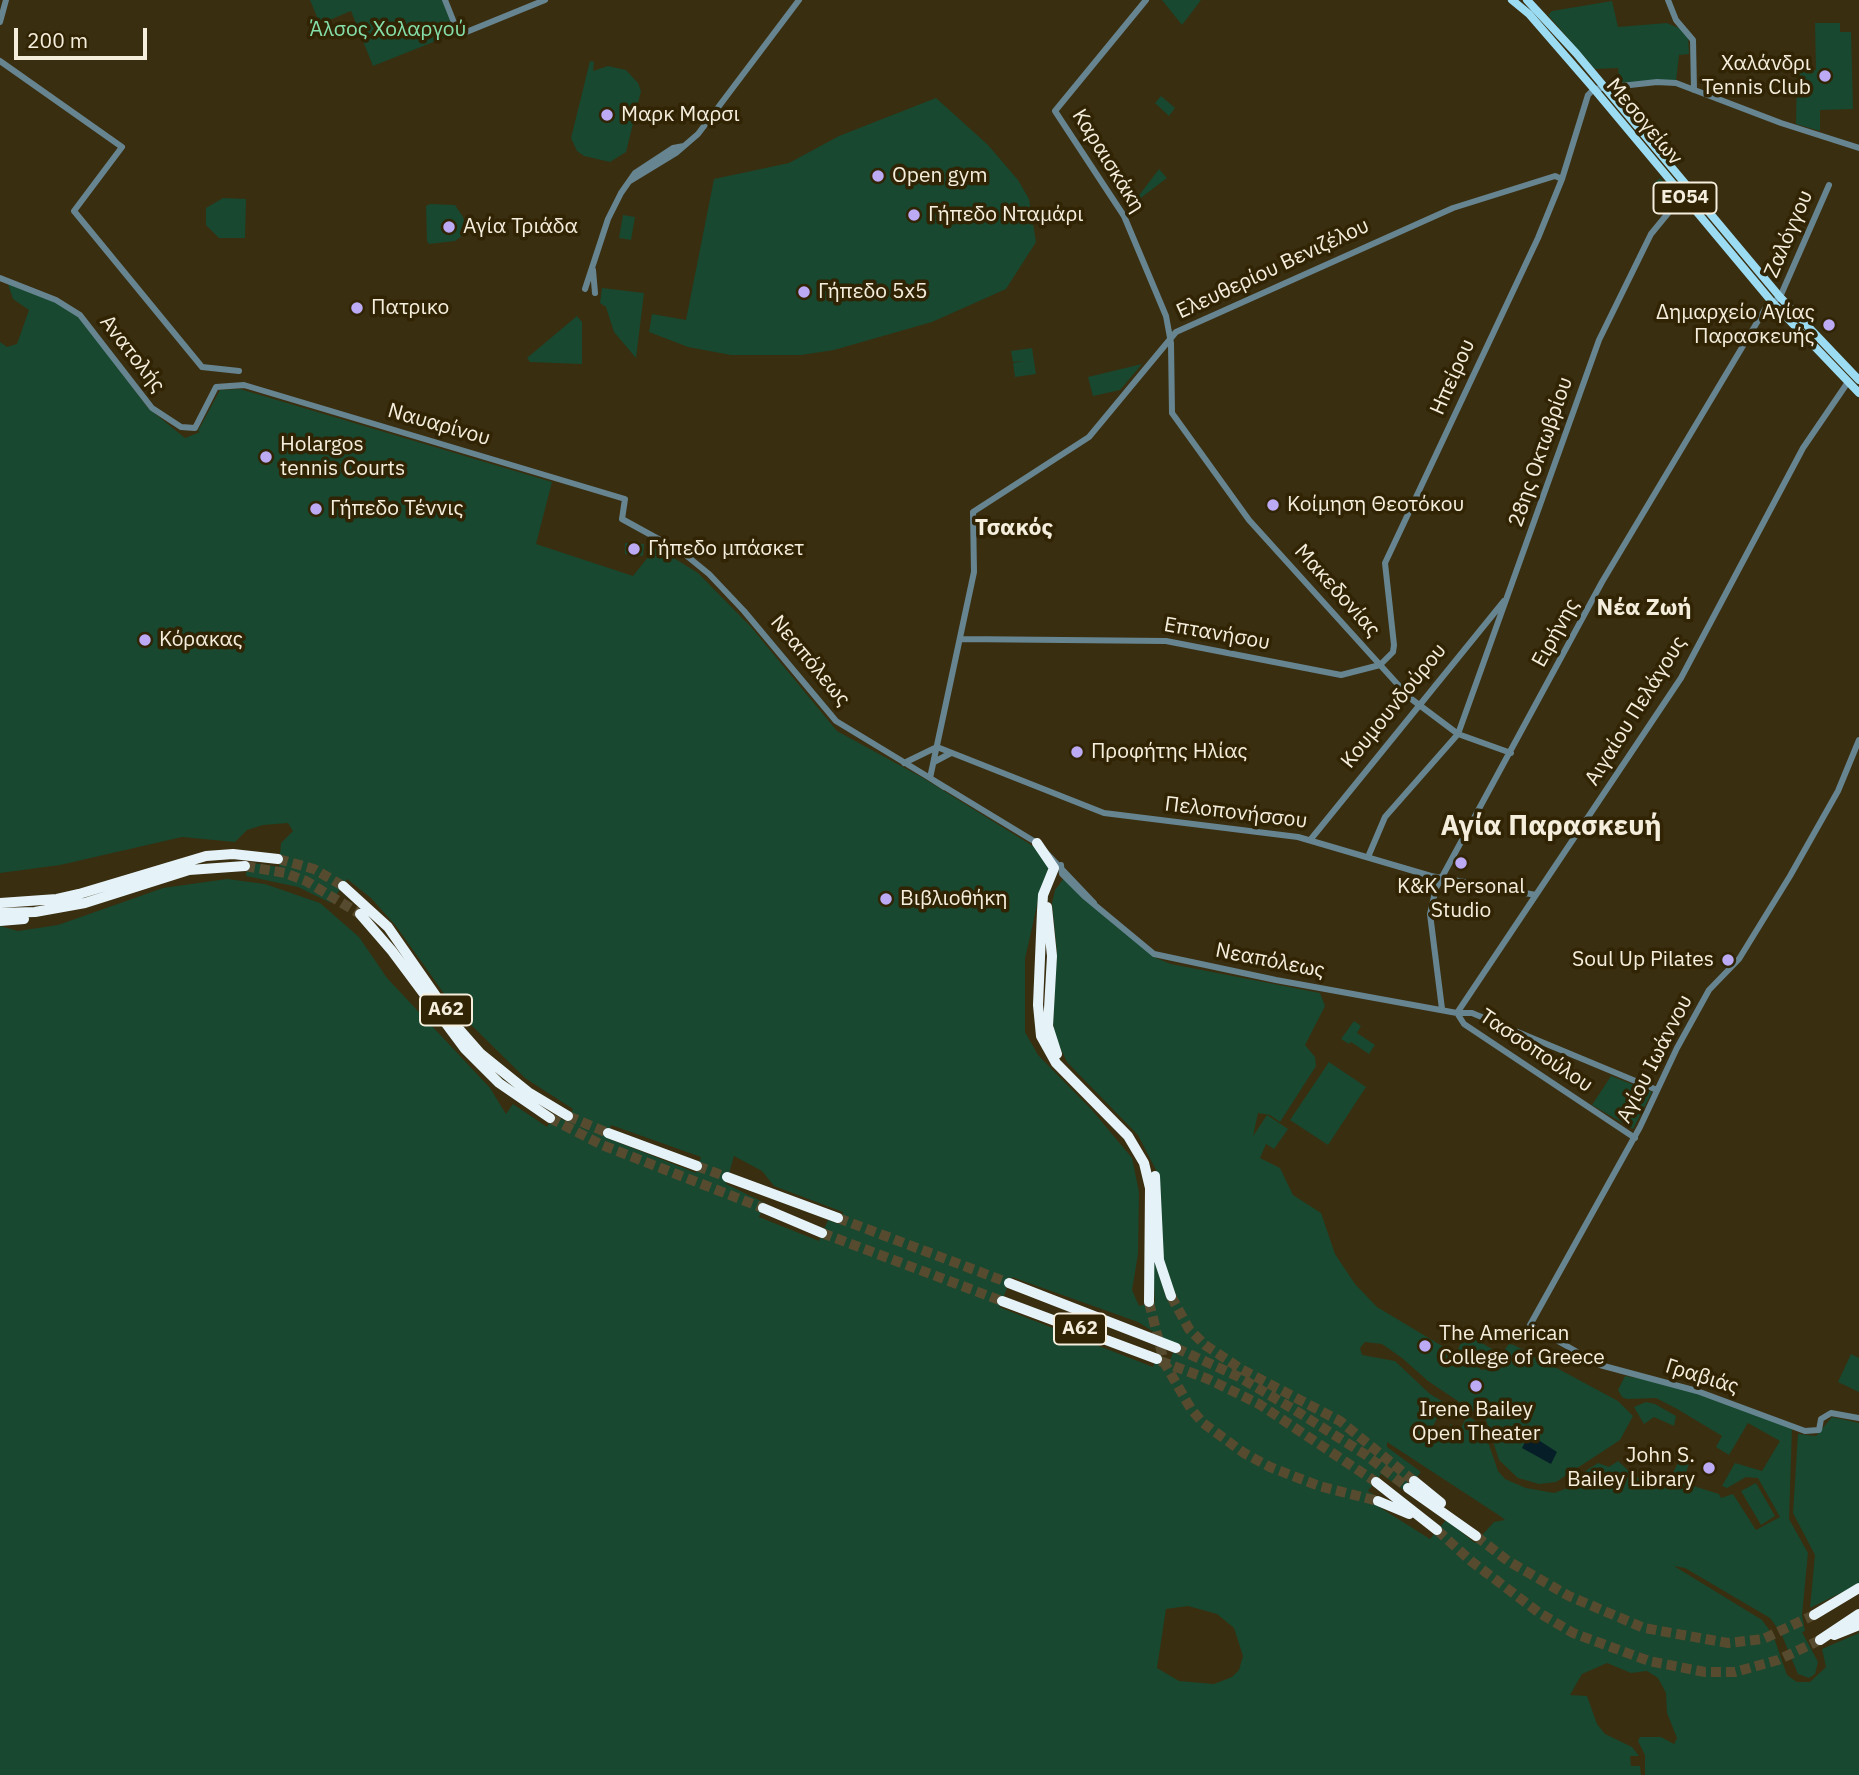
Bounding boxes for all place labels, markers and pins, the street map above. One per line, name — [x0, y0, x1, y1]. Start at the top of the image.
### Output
place label: Χαλάνδρι Tennis Club — [1702, 51, 1811, 101]
marker: Χαλάνδρι Tennis Club — [1817, 68, 1833, 84]
place label: Μαρκ Μαρσι — [621, 102, 740, 128]
marker: Μαρκ Μαρσι — [599, 107, 615, 123]
place label: Open gym — [892, 163, 987, 189]
marker: Open gym — [870, 168, 886, 184]
place label: Γήπεδο Νταμάρι — [928, 202, 1083, 228]
marker: Γήπεδο Νταμάρι — [906, 207, 922, 223]
place label: Αγία Τριάδα — [463, 214, 578, 240]
marker: Αγία Τριάδα — [441, 219, 457, 235]
place label: Γήπεδο 5x5 — [818, 279, 928, 305]
marker: Γήπεδο 5x5 — [796, 284, 812, 300]
place label: Πατρικο — [371, 295, 449, 321]
marker: Πατρικο — [349, 300, 365, 316]
place label: Δημαρχείο Αγίας Παρασκευής — [1656, 300, 1815, 350]
marker: Δημαρχείο Αγίας Παρασκευής — [1821, 317, 1837, 333]
place label: Holargos tennis Courts — [280, 432, 405, 482]
marker: Holargos tennis Courts — [258, 449, 274, 465]
place label: Κοίμηση Θεοτόκου — [1287, 492, 1464, 518]
place label: Γήπεδο Τέννις — [330, 496, 464, 522]
marker: Κοίμηση Θεοτόκου — [1265, 497, 1281, 513]
marker: Γήπεδο Τέννις — [308, 501, 324, 517]
place label: Γήπεδο μπάσκετ — [648, 536, 804, 562]
marker: Γήπεδο μπάσκετ — [626, 541, 642, 557]
place label: Κόρακας — [159, 627, 243, 653]
marker: Κόρακας — [137, 632, 153, 648]
place label: Προφήτης Ηλίας — [1091, 739, 1248, 765]
marker: Προφήτης Ηλίας — [1069, 744, 1085, 760]
marker: K&K Personal Studio — [1453, 855, 1469, 871]
place label: K&K Personal Studio — [1397, 874, 1525, 924]
place label: Βιβλιοθήκη — [900, 886, 1007, 912]
marker: Βιβλιοθήκη — [878, 891, 894, 907]
place label: Soul Up Pilates — [1572, 947, 1714, 973]
marker: Soul Up Pilates — [1720, 952, 1736, 968]
place label: The American College of Greece — [1439, 1321, 1605, 1371]
marker: The American College of Greece — [1417, 1338, 1433, 1354]
marker: Irene Bailey Open Theater — [1468, 1378, 1484, 1394]
place label: Irene Bailey Open Theater — [1412, 1397, 1540, 1447]
place label: John S. Bailey Library — [1567, 1443, 1695, 1493]
marker: John S. Bailey Library — [1701, 1460, 1717, 1476]

